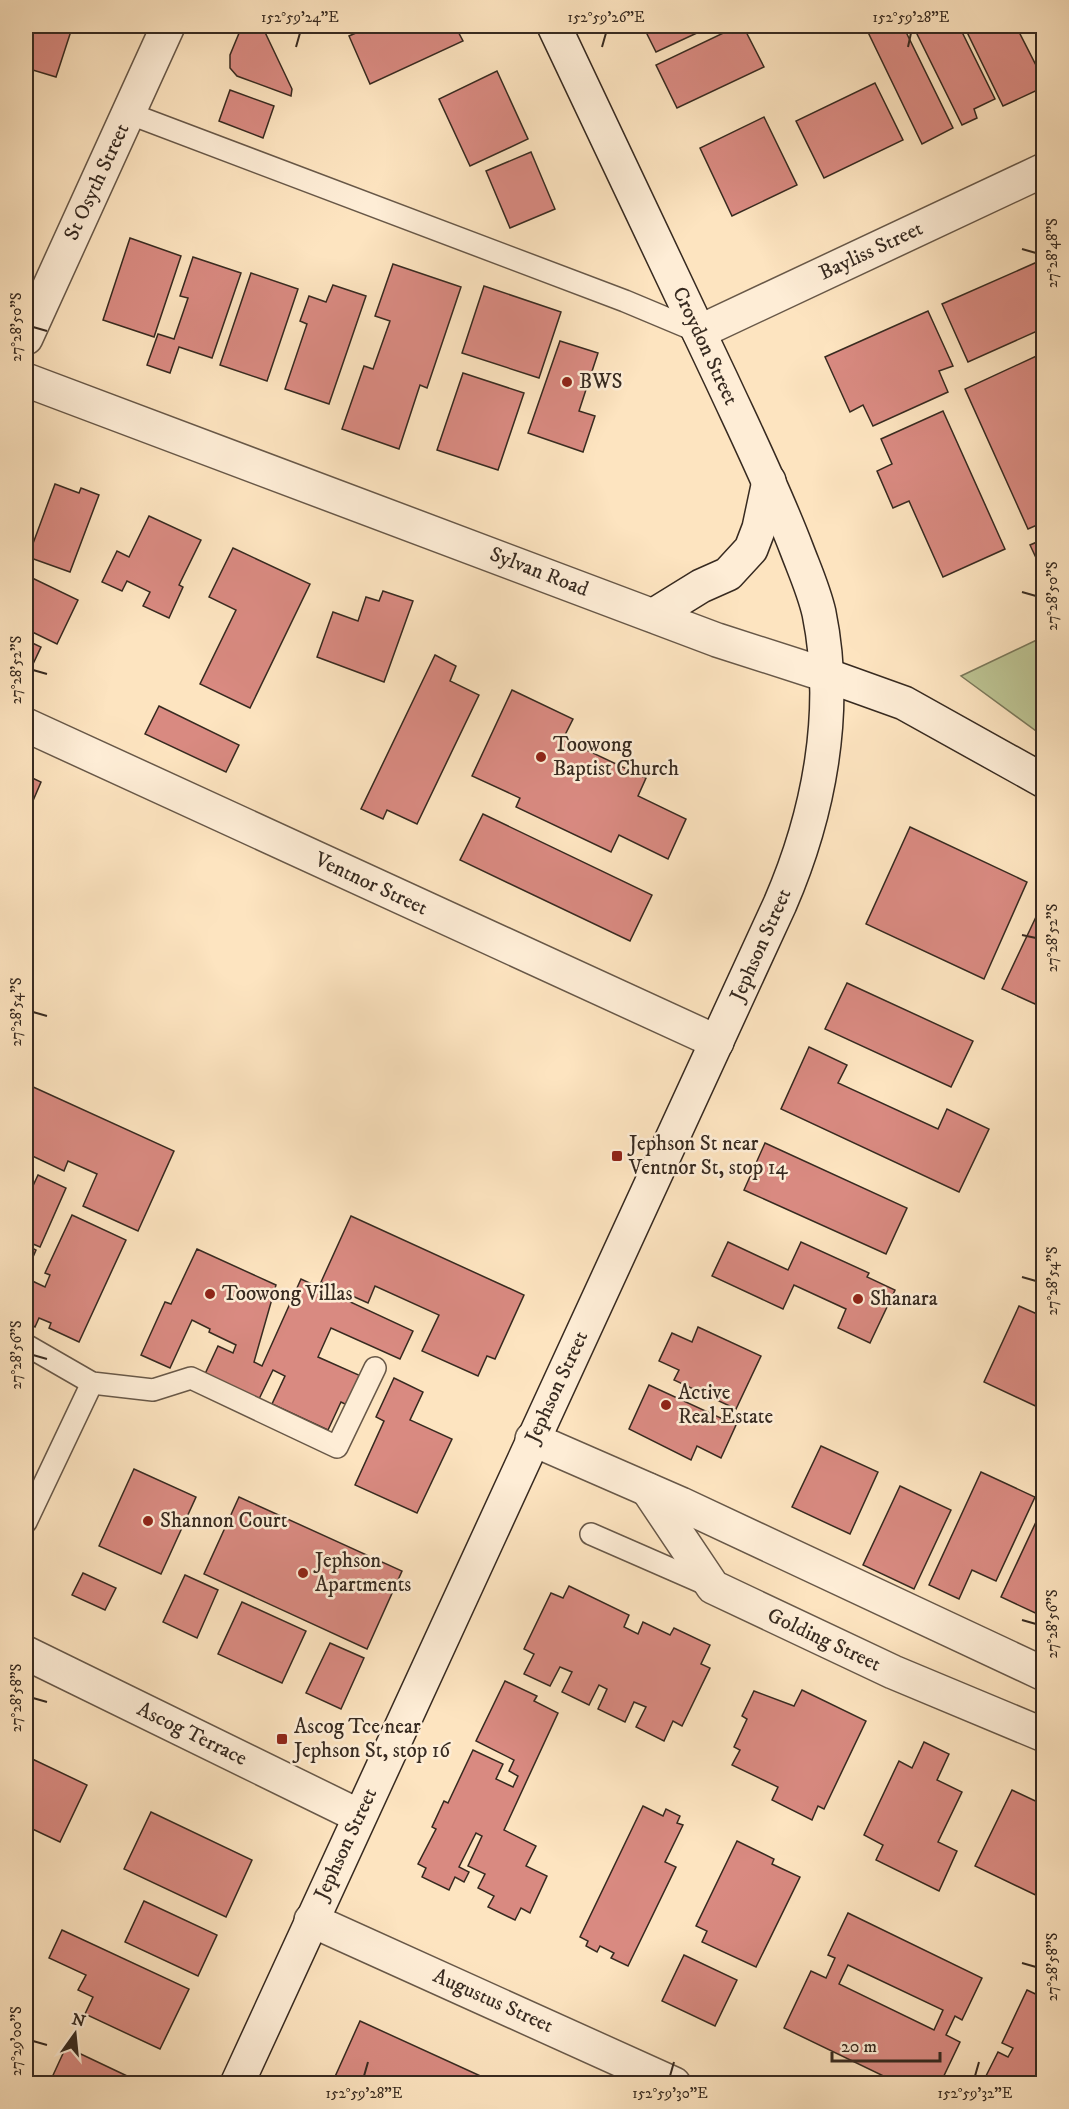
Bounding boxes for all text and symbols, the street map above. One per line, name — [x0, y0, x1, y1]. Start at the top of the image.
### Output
text: 152°59'24"E — [261, 8, 339, 27]
text: 152°59'26"E — [567, 8, 645, 27]
text: 152°59'28"E — [873, 8, 950, 27]
street label: St Osyth Street — [59, 119, 136, 245]
street label: Bayliss Street — [815, 216, 927, 286]
text: 27°28'48"S — [1043, 218, 1062, 288]
street label: Croydon Street — [666, 283, 744, 410]
text: 27°28'50"S — [7, 292, 26, 362]
place label: BWS — [579, 369, 623, 395]
marker: BWS — [560, 375, 574, 389]
street label: Sylvan Road — [486, 541, 593, 603]
text: 27°28'50"S — [1043, 561, 1062, 631]
text: 27°28'52"S — [7, 636, 26, 704]
place label: Toowong Baptist Church — [553, 732, 679, 782]
marker: Toowong Baptist Church — [534, 750, 548, 764]
street label: Ventnor Street — [310, 846, 432, 922]
street label: Jephson Street — [724, 884, 797, 1007]
text: 27°28'52"S — [1043, 904, 1062, 972]
text: 27°28'54"S — [7, 977, 26, 1047]
place label: Jephson St near Ventnor St, stop 14 — [627, 1131, 788, 1181]
marker: Jephson St near Ventnor St, stop 14 — [610, 1149, 624, 1163]
text: 27°28'54"S — [1043, 1246, 1062, 1316]
place label: Toowong Villas — [222, 1281, 353, 1307]
place label: Shanara — [870, 1286, 938, 1312]
marker: Toowong Villas — [203, 1287, 217, 1301]
marker: Shanara — [851, 1292, 865, 1306]
text: 27°28'56"S — [7, 1320, 26, 1390]
street label: Jephson Street — [519, 1327, 594, 1449]
place label: Active Real Estate — [678, 1380, 774, 1430]
marker: Active Real Estate — [659, 1398, 673, 1412]
place label: Shannon Court — [160, 1508, 288, 1534]
marker: Shannon Court — [141, 1514, 155, 1528]
place label: Jephson Apartments — [313, 1548, 411, 1598]
marker: Jephson Apartments — [296, 1566, 310, 1580]
text: 27°28'56"S — [1043, 1589, 1062, 1659]
street label: Golding Street — [763, 1602, 885, 1678]
text: 27°28'58"S — [7, 1664, 26, 1732]
street label: Ascog Terrace — [133, 1696, 252, 1772]
place label: Ascog Tce near Jephson St, stop 16 — [292, 1714, 451, 1764]
marker: Ascog Tce near Jephson St, stop 16 — [275, 1732, 289, 1746]
street label: Jephson Street — [308, 1784, 383, 1906]
text: 27°28'58"S — [1043, 1933, 1062, 2001]
street label: Augustus Street — [429, 1963, 557, 2039]
north arrow — [45, 2004, 105, 2064]
text: 27°29'00"S — [7, 2006, 26, 2076]
text: N — [70, 2009, 88, 2032]
scale bar — [832, 2025, 940, 2063]
text: 20 m — [841, 2036, 877, 2058]
text: 152°59'28"E — [326, 2084, 403, 2103]
text: 152°59'30"E — [632, 2084, 708, 2103]
text: 152°59'32"E — [938, 2084, 1013, 2103]

